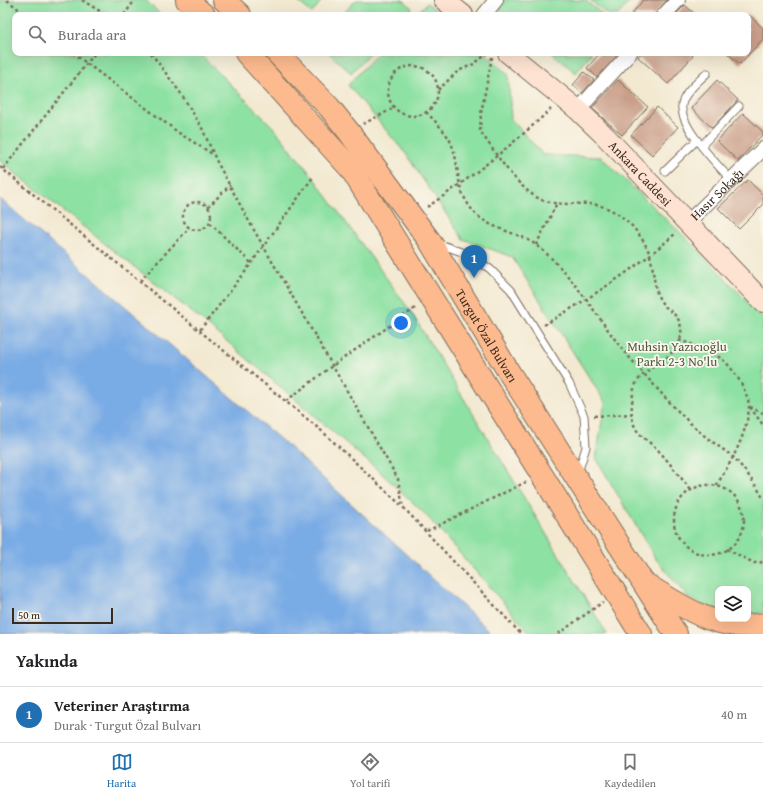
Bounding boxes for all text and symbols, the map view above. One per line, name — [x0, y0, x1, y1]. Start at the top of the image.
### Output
search box — [12, 12, 751, 56]
icon: search — [26, 23, 48, 45]
text: Burada ara — [58, 24, 126, 45]
street label: Ankara Caddesi — [604, 136, 676, 211]
street label: Hasır Sokağı — [686, 164, 748, 225]
pin: 1 — [461, 245, 487, 278]
street label: Turgut Özal Bulvarı — [451, 285, 522, 387]
your location — [391, 313, 411, 333]
park label: Muhsin Yazıcıoğlu Parkı 2-3 No'lu — [627, 337, 727, 371]
map controls — [715, 586, 751, 622]
button: layers — [715, 586, 751, 622]
scale bar — [12, 606, 113, 625]
text: 50 m — [18, 607, 40, 623]
text: Yakında — [16, 648, 78, 673]
text: Veteriner Araştırma — [54, 695, 190, 716]
text: 1 — [26, 705, 32, 724]
text: 40 m — [721, 705, 747, 724]
text: Durak · Turgut Özal Bulvarı — [54, 716, 201, 735]
tab: Harita — [107, 751, 136, 791]
tab: Yol tarifi — [350, 751, 390, 791]
tab: Kaydedilen — [604, 751, 656, 791]

